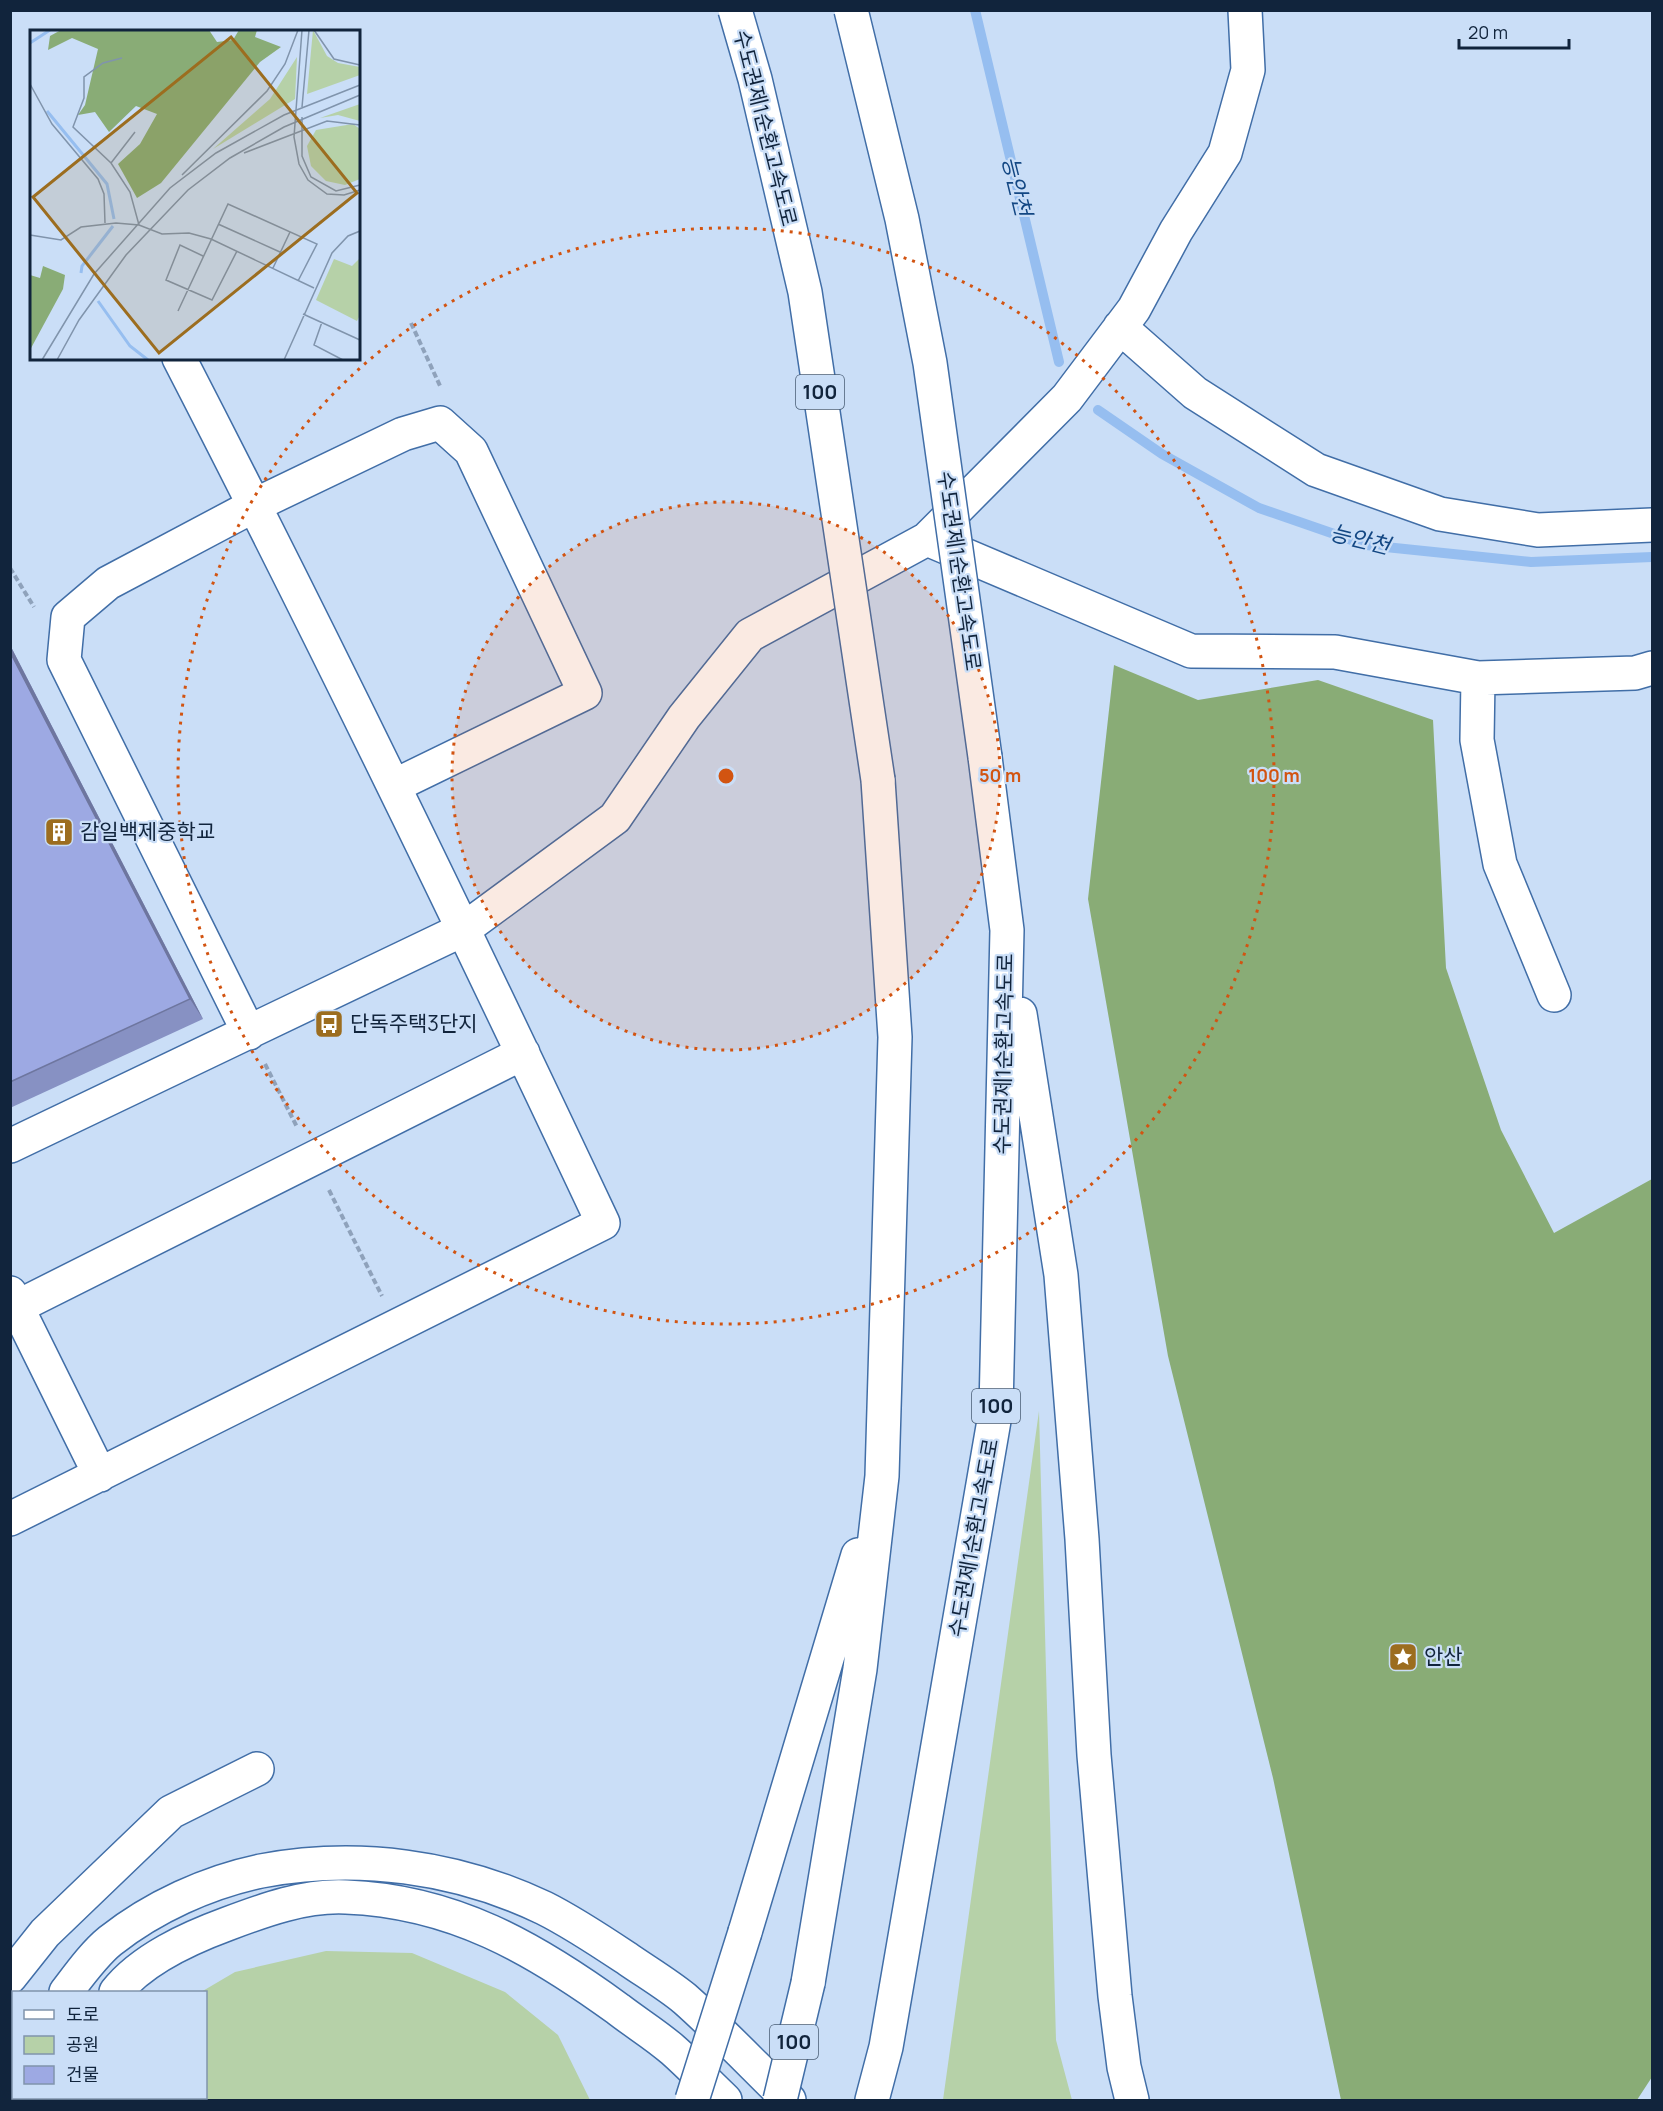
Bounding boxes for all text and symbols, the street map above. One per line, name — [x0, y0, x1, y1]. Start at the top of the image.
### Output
scale bar — [1459, 12, 1568, 50]
text: 20 m — [1468, 20, 1508, 44]
street label: 수도권제1순환고속도로 — [728, 27, 804, 229]
inset map — [30, 30, 360, 360]
water label: 능안천 — [995, 153, 1040, 222]
road number: 100 — [796, 375, 844, 409]
street label: 수도권제1순환고속도로 — [932, 469, 988, 673]
water label: 능안천 — [1327, 517, 1396, 562]
text: 50 m — [979, 763, 1021, 787]
text: 100 m — [1248, 763, 1300, 787]
centre of rings — [716, 766, 736, 786]
building icon: 감일백제중학교 — [43, 816, 75, 848]
place label: 감일백제중학교 — [80, 817, 215, 845]
street label: 수도권제1순환고속도로 — [987, 953, 1019, 1155]
bus stop icon: 단독주택3단지 — [313, 1008, 345, 1040]
place label: 단독주택3단지 — [350, 1009, 478, 1037]
road number: 100 — [972, 1389, 1020, 1423]
street label: 수도권제1순환고속도로 — [942, 1436, 1004, 1639]
place icon: 안산 — [1387, 1641, 1419, 1673]
place label: 안산 — [1424, 1642, 1463, 1670]
legend — [12, 1991, 207, 2099]
text: 도로 — [66, 2002, 99, 2026]
road number: 100 — [770, 2025, 818, 2059]
text: 공원 — [66, 2032, 99, 2056]
text: 건물 — [66, 2062, 99, 2086]

